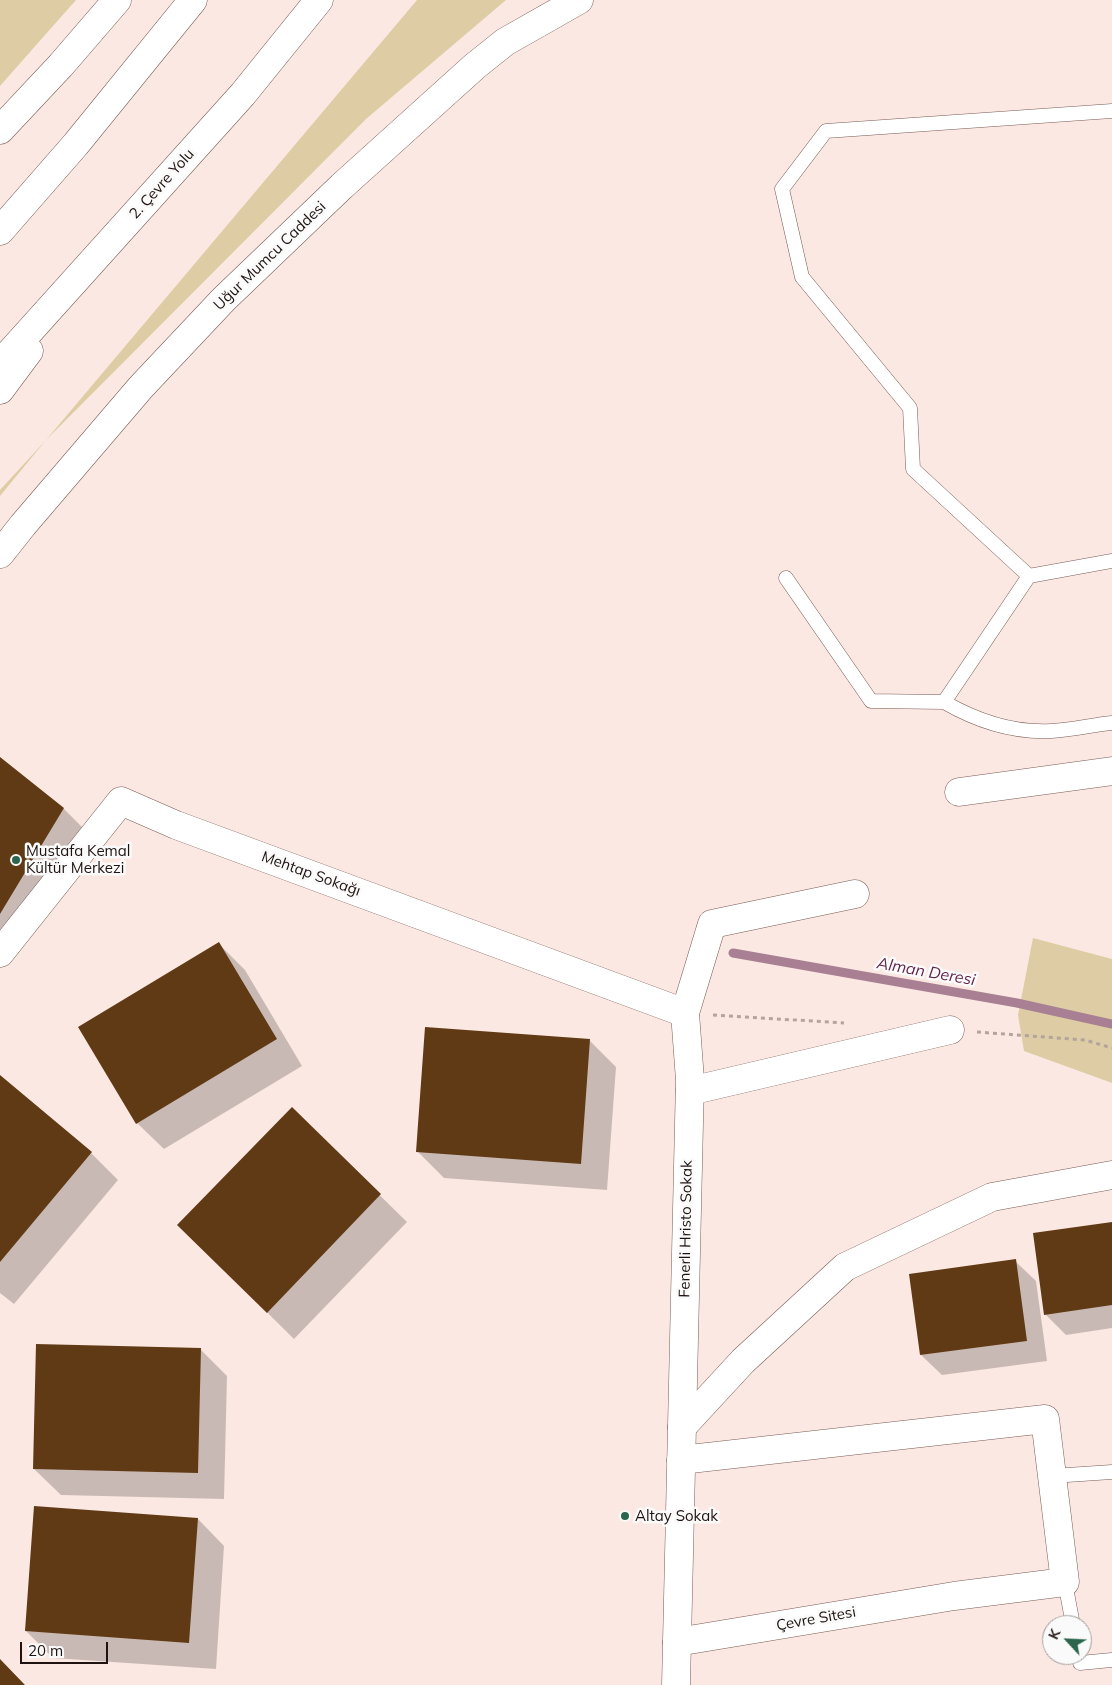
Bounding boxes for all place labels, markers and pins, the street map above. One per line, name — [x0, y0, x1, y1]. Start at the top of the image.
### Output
place label: Mustafa Kemal Kültür Merkezi — [26, 842, 130, 877]
marker: Mustafa Kemal Kültür Merkezi — [10, 854, 22, 866]
place label: Altay Sokak — [635, 1507, 718, 1525]
marker: Altay Sokak — [619, 1510, 631, 1522]

